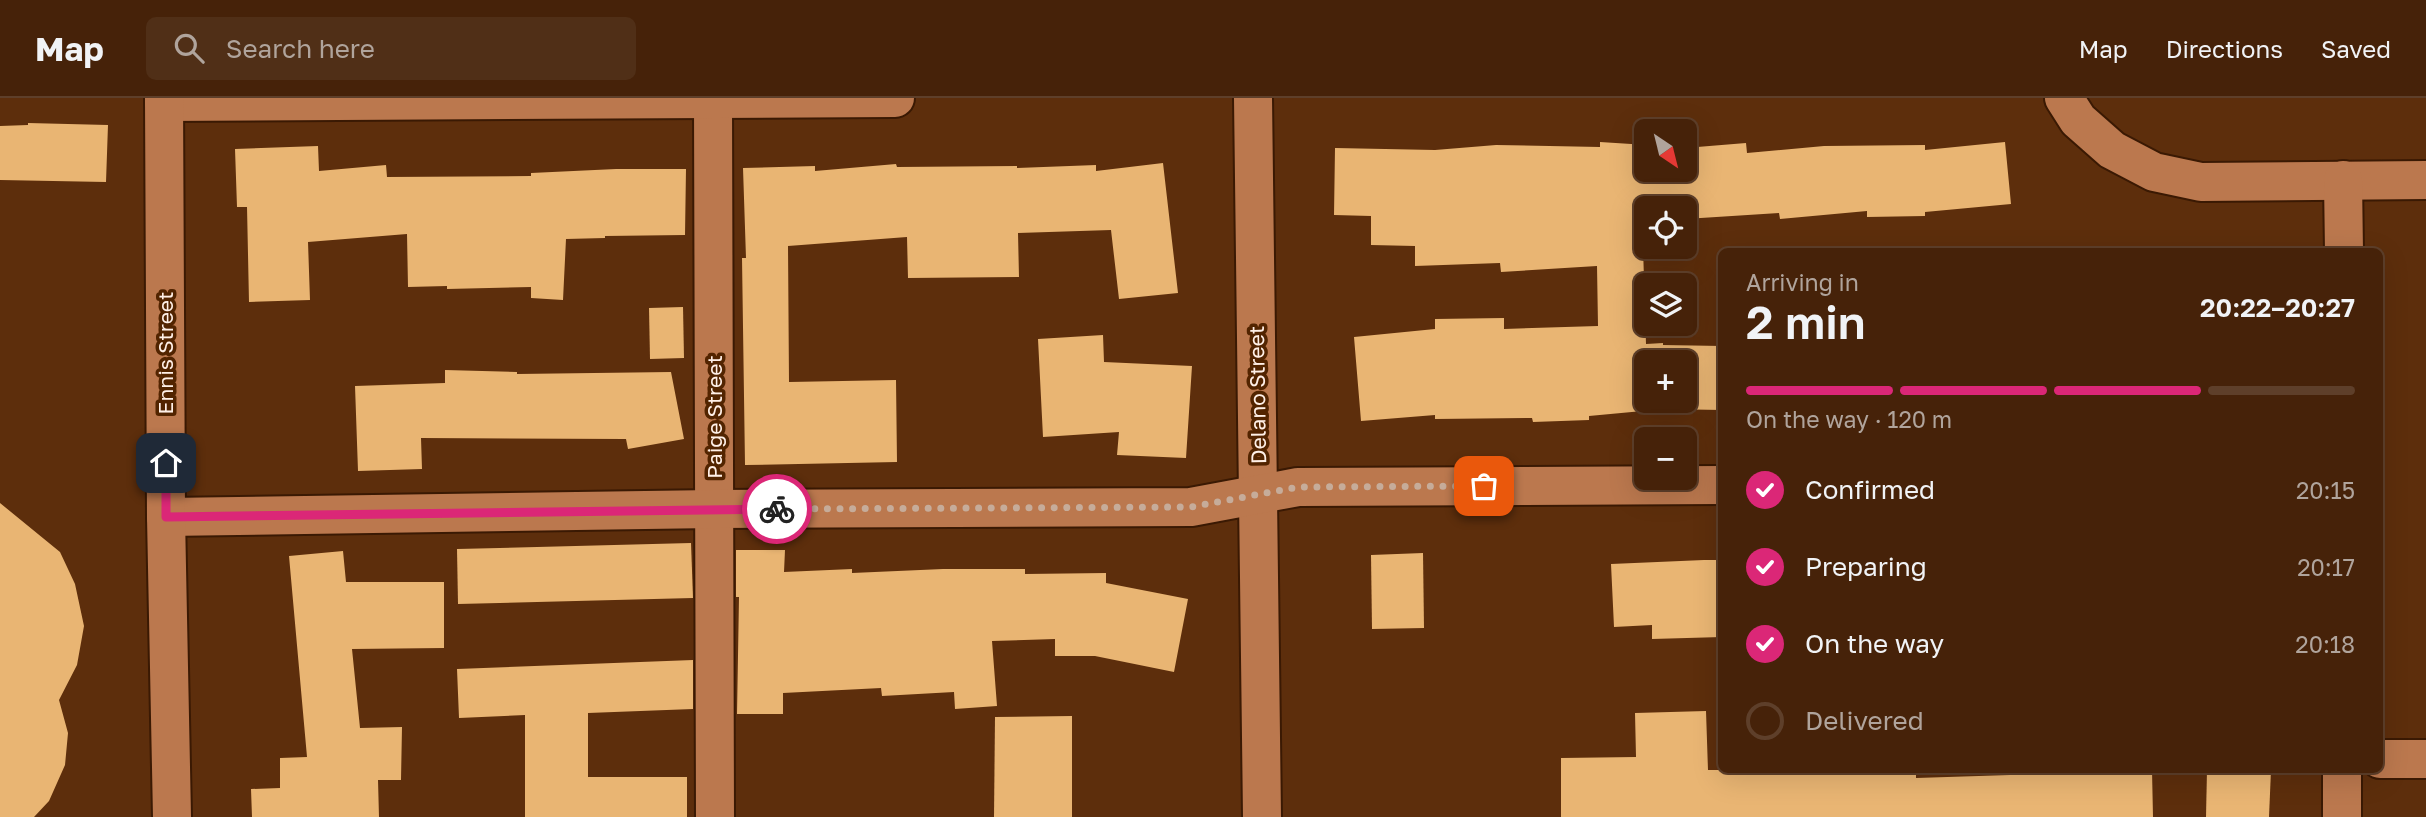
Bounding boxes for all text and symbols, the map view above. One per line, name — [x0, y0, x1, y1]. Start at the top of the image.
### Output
search box — [146, 17, 636, 80]
text: Map — [35, 29, 104, 68]
icon: search — [170, 29, 208, 67]
text: Search here — [226, 33, 375, 64]
text: Map — [2079, 34, 2128, 63]
text: Directions — [2166, 34, 2283, 63]
text: Saved — [2321, 34, 2391, 63]
north arrow — [1634, 119, 1698, 182]
map controls — [1634, 119, 1697, 490]
button: locate — [1634, 196, 1697, 259]
text: Arriving in — [1746, 268, 1859, 296]
button: layers — [1634, 273, 1697, 336]
street label: Ennis Street — [152, 292, 178, 414]
text: 20:22–20:27 — [2200, 292, 2355, 323]
text: 2 min — [1746, 294, 1866, 349]
street label: Delano Street — [1243, 326, 1271, 464]
button: + — [1634, 350, 1697, 413]
street label: Paige Street — [701, 355, 727, 479]
text: On the way · 120 m — [1746, 405, 1952, 433]
button: − — [1634, 427, 1697, 490]
pin — [136, 433, 196, 493]
icon: home — [147, 444, 185, 482]
pin — [1454, 456, 1514, 516]
icon: bag — [1465, 467, 1503, 505]
icon: check — [1746, 471, 1784, 509]
courier — [742, 474, 812, 544]
text: Confirmed — [1805, 474, 1935, 505]
text: 20:15 — [2296, 476, 2355, 504]
icon: bike — [758, 490, 796, 528]
icon: check — [1746, 548, 1784, 586]
text: Preparing — [1805, 551, 1927, 582]
text: 20:17 — [2297, 553, 2355, 581]
icon: check — [1746, 625, 1784, 663]
text: On the way — [1805, 628, 1944, 659]
text: 20:18 — [2295, 630, 2355, 658]
text: Delivered — [1805, 705, 1924, 736]

